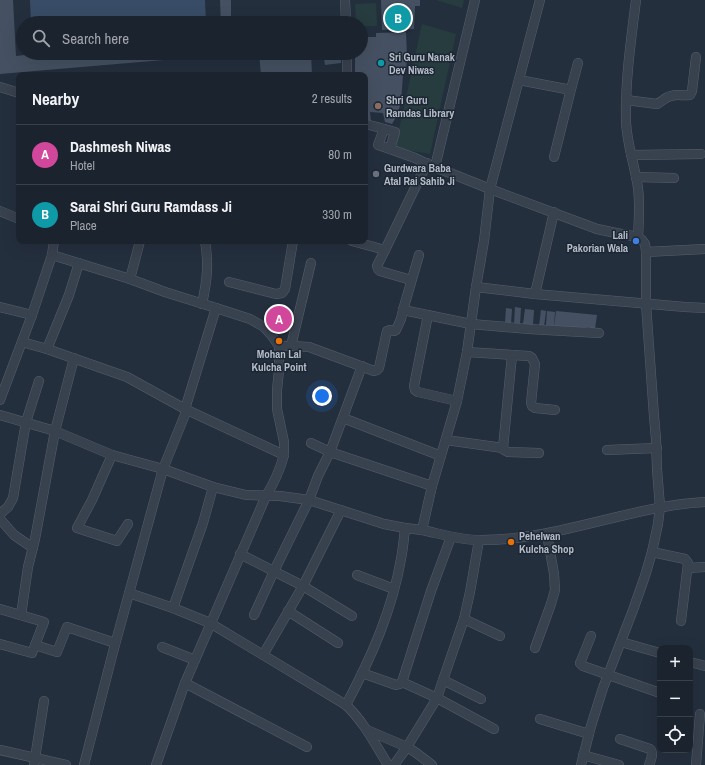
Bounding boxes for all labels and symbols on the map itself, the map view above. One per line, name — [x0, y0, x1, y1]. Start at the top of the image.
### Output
pin: B — [385, 3, 411, 33]
place label: Sri Guru Nanak Dev Niwas — [389, 50, 456, 77]
marker: Sri Guru Nanak Dev Niwas — [376, 58, 386, 68]
place label: Shri Guru Ramdas Library — [386, 93, 454, 120]
marker: Shri Guru Ramdas Library — [373, 101, 383, 111]
place label: Gurdwara Baba Atal Rai Sahib Ji — [384, 161, 455, 188]
marker: Gurdwara Baba Atal Rai Sahib Ji — [371, 169, 381, 179]
place label: Lali Pakorian Wala — [567, 228, 628, 255]
marker: Lali Pakorian Wala — [631, 236, 641, 246]
pin: A — [266, 304, 292, 334]
marker: Mohan Lal Kulcha Point — [274, 336, 284, 346]
place label: Mohan Lal Kulcha Point — [251, 347, 307, 374]
your location — [312, 386, 332, 406]
place label: Pehelwan Kulcha Shop — [519, 529, 575, 556]
marker: Pehelwan Kulcha Shop — [506, 537, 516, 547]

